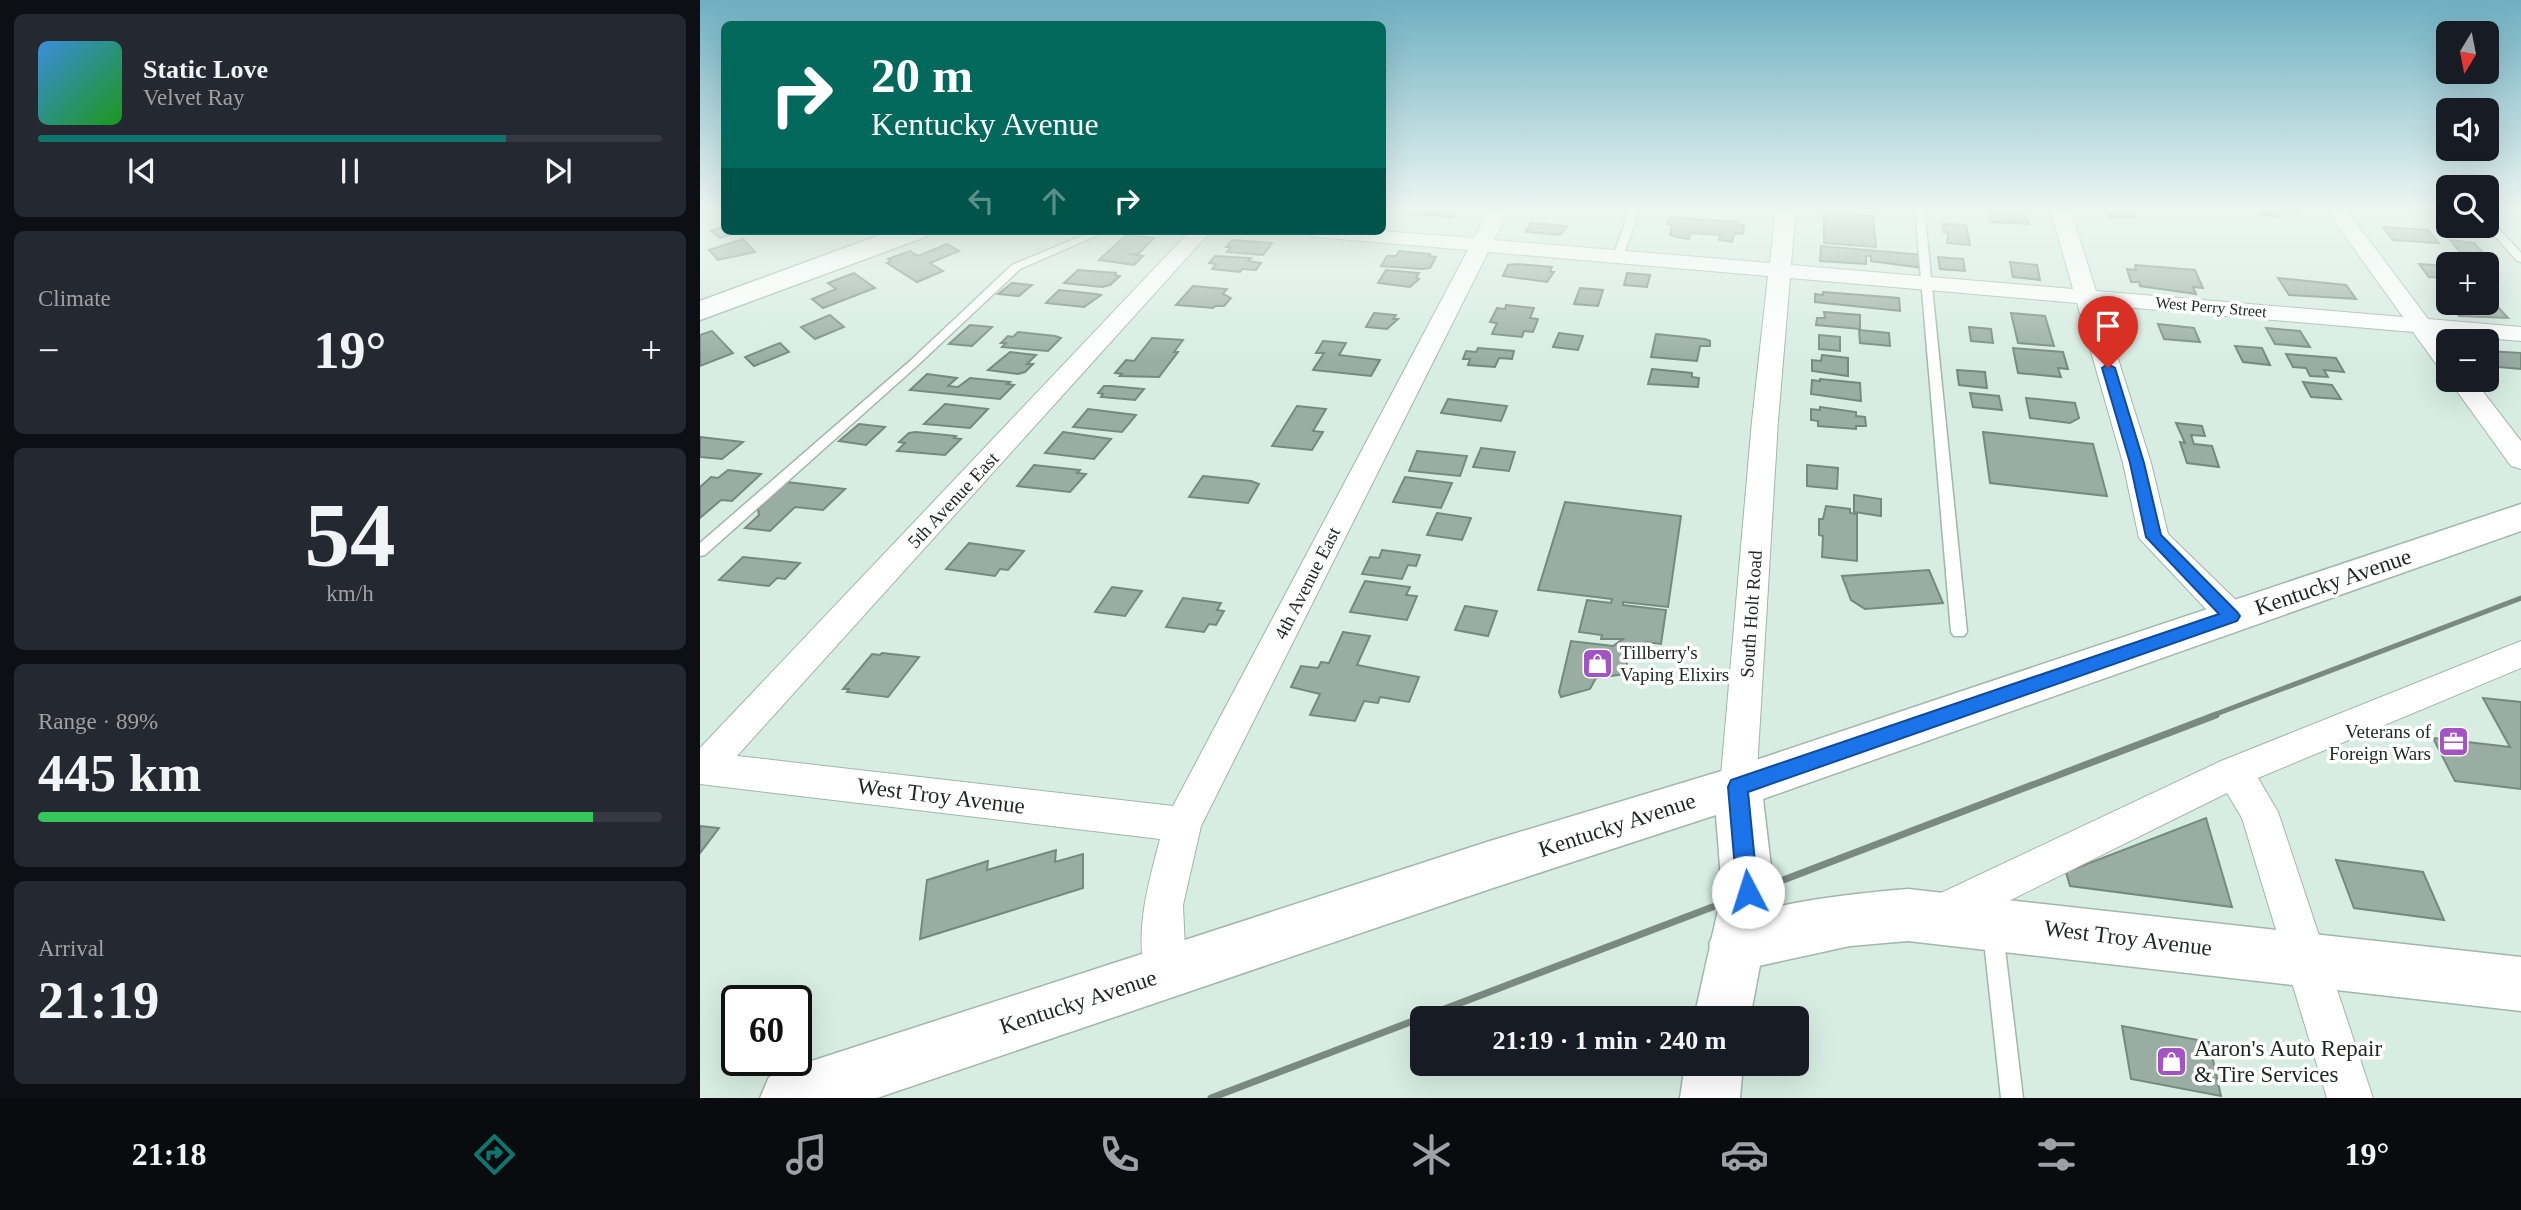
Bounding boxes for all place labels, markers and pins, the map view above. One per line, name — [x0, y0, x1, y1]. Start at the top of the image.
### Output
pin — [2078, 296, 2138, 368]
place label: Tillberry's Vaping Elixirs — [1620, 642, 1729, 685]
shop icon: Tillberry's Vaping Elixirs — [1580, 646, 1614, 680]
place label: Veterans of Foreign Wars — [2329, 721, 2432, 764]
office icon: Veterans of Foreign Wars — [2437, 725, 2471, 759]
place label: Aaron's Auto Repair & Tire Services — [2194, 1036, 2382, 1087]
shop icon: Aaron's Auto Repair & Tire Services — [2154, 1044, 2188, 1078]

